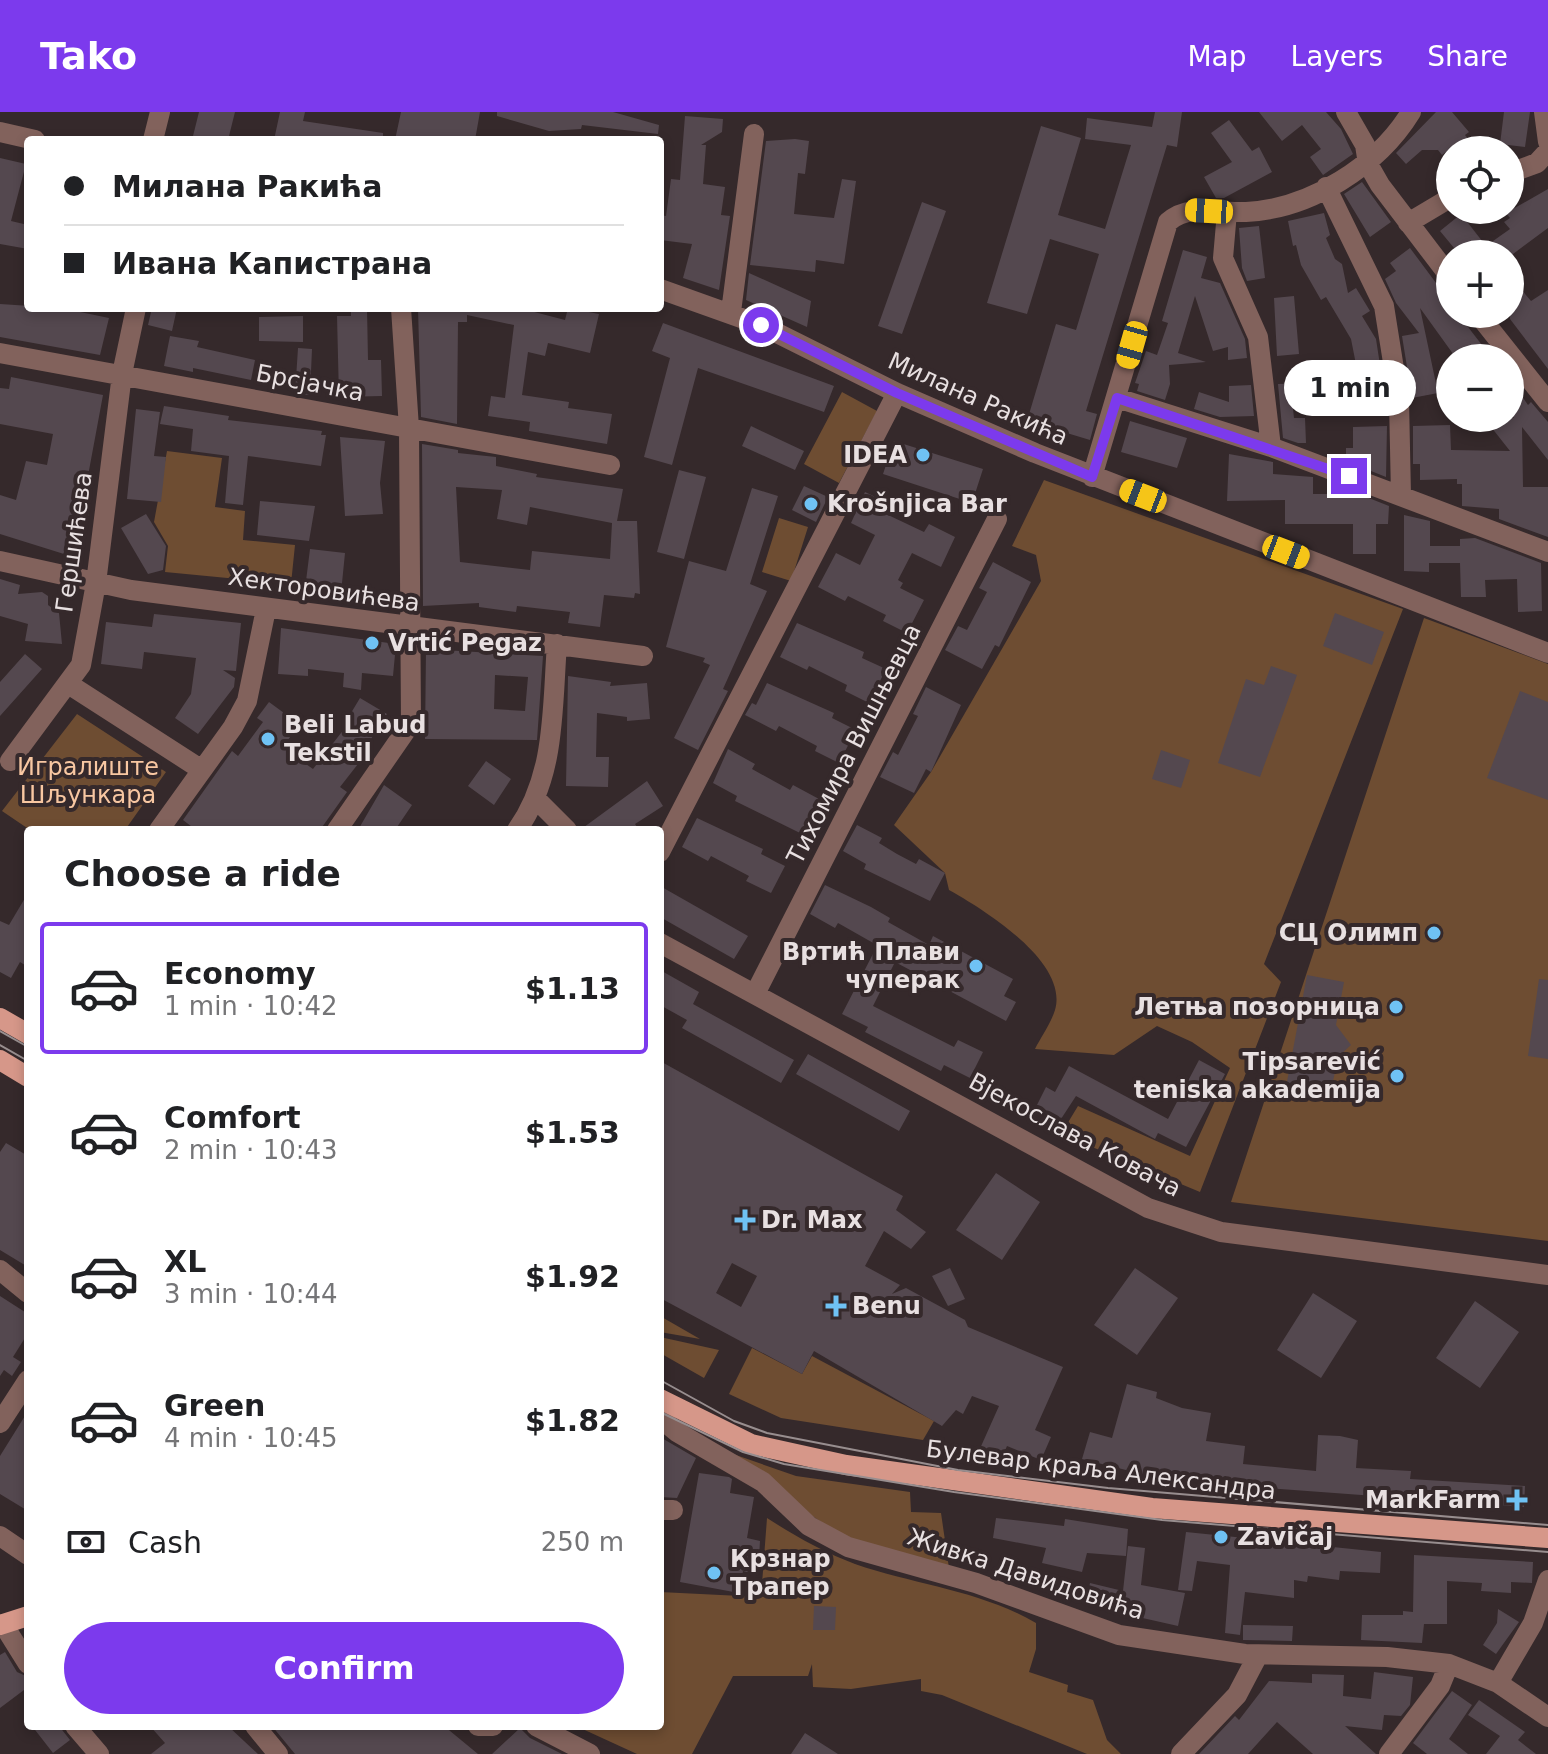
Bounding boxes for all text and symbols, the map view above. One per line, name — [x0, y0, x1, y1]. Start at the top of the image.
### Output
text: Tako — [40, 34, 137, 78]
text: Map — [1187, 40, 1247, 73]
text: Layers — [1291, 40, 1383, 73]
text: Share — [1427, 40, 1508, 73]
map controls — [1436, 136, 1524, 432]
button: locate — [1436, 136, 1524, 224]
text: Милана Ракића — [112, 169, 382, 204]
car — [1184, 198, 1234, 224]
button: + — [1436, 240, 1524, 328]
text: Ивана Капистрана — [112, 246, 432, 281]
route start — [743, 307, 779, 343]
car — [1114, 319, 1150, 371]
button: − — [1436, 344, 1524, 432]
street label: Милана Ракића — [884, 347, 1072, 451]
street label: Брсјачка — [254, 359, 366, 407]
callout: 1 min — [1283, 360, 1415, 416]
text: 1 min — [1309, 373, 1391, 403]
place label: IDEA — [843, 441, 907, 469]
marker: IDEA — [914, 446, 932, 464]
route end — [1331, 458, 1367, 494]
street label: Гершићева — [50, 470, 98, 614]
car — [1116, 476, 1170, 516]
place label: Krošnjica Bar — [827, 490, 1007, 518]
marker: Krošnjica Bar — [802, 495, 820, 513]
car — [1259, 532, 1313, 572]
street label: Хекторовићева — [226, 563, 422, 617]
street label: Тихомира Вишњевца — [781, 619, 927, 870]
place label: Vrtić Pegaz — [388, 629, 542, 657]
marker: Vrtić Pegaz — [363, 634, 381, 652]
place label: Beli Labud Tekstil — [284, 711, 426, 767]
marker: Beli Labud Tekstil — [259, 730, 277, 748]
park label: Игралиште Шљункара — [17, 753, 159, 809]
text: Choose a ride — [64, 853, 341, 894]
place label: СЦ Олимп — [1279, 919, 1418, 947]
marker: СЦ Олимп — [1425, 924, 1443, 942]
place label: Вртић Плави чуперак — [782, 938, 960, 994]
icon: car — [68, 952, 140, 1024]
text: Economy — [164, 956, 316, 991]
marker: Вртић Плави чуперак — [967, 957, 985, 975]
text: $1.13 — [525, 971, 620, 1006]
text: 1 min · 10:42 — [164, 991, 338, 1021]
place label: Летња позорница — [1134, 993, 1380, 1021]
marker: Летња позорница — [1387, 998, 1405, 1016]
place label: Tipsarević teniska akademija — [1134, 1048, 1381, 1104]
street label: Вјекослава Ковача — [964, 1067, 1186, 1203]
marker: Tipsarević teniska akademija — [1388, 1067, 1406, 1085]
icon: car — [68, 1096, 140, 1168]
text: Comfort — [164, 1100, 301, 1135]
text: $1.53 — [525, 1115, 620, 1150]
text: 2 min · 10:43 — [164, 1135, 338, 1165]
place label: Dr. Max — [761, 1206, 863, 1234]
marker: Dr. Max — [736, 1211, 754, 1229]
icon: car — [68, 1240, 140, 1312]
text: XL — [164, 1244, 206, 1279]
text: $1.92 — [525, 1259, 620, 1294]
text: 3 min · 10:44 — [164, 1279, 338, 1309]
place label: Benu — [852, 1292, 921, 1320]
marker: Benu — [827, 1297, 845, 1315]
icon: car — [68, 1384, 140, 1456]
text: Green — [164, 1388, 265, 1423]
text: $1.82 — [525, 1403, 620, 1438]
text: 4 min · 10:45 — [164, 1423, 338, 1453]
street label: Булевар краља Александра — [925, 1435, 1277, 1505]
place label: MarkFarm — [1365, 1486, 1501, 1514]
marker: MarkFarm — [1508, 1491, 1526, 1509]
icon: cash — [64, 1520, 108, 1564]
street label: Живка Давидовића — [904, 1523, 1148, 1625]
place label: Zavičaj — [1237, 1523, 1333, 1551]
text: Cash — [128, 1525, 202, 1560]
text: 250 m — [541, 1527, 624, 1557]
marker: Zavičaj — [1212, 1528, 1230, 1546]
place label: Крзнар Трапер — [730, 1545, 831, 1601]
marker: Крзнар Трапер — [705, 1564, 723, 1582]
button: Confirm — [64, 1622, 624, 1714]

